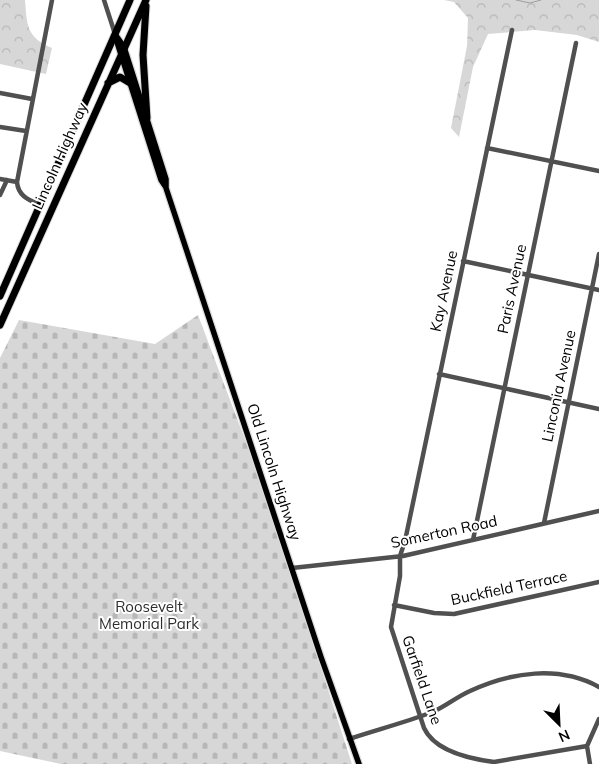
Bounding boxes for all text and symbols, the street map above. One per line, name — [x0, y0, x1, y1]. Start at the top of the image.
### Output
street label: Lincoln Highway — [27, 99, 92, 212]
street label: Paris Avenue — [493, 242, 530, 335]
street label: Kay Avenue — [426, 249, 461, 333]
street label: Linconia Avenue — [537, 328, 580, 444]
street label: Old Lincoln Highway — [243, 401, 306, 543]
street label: Somerton Road — [389, 511, 499, 552]
street label: Buckfield Terrace — [449, 566, 569, 609]
park label: Roosevelt Memorial Park — [99, 597, 199, 633]
street label: Garfield Lane — [398, 633, 447, 727]
north arrow — [534, 699, 584, 749]
text: N — [556, 726, 573, 746]

